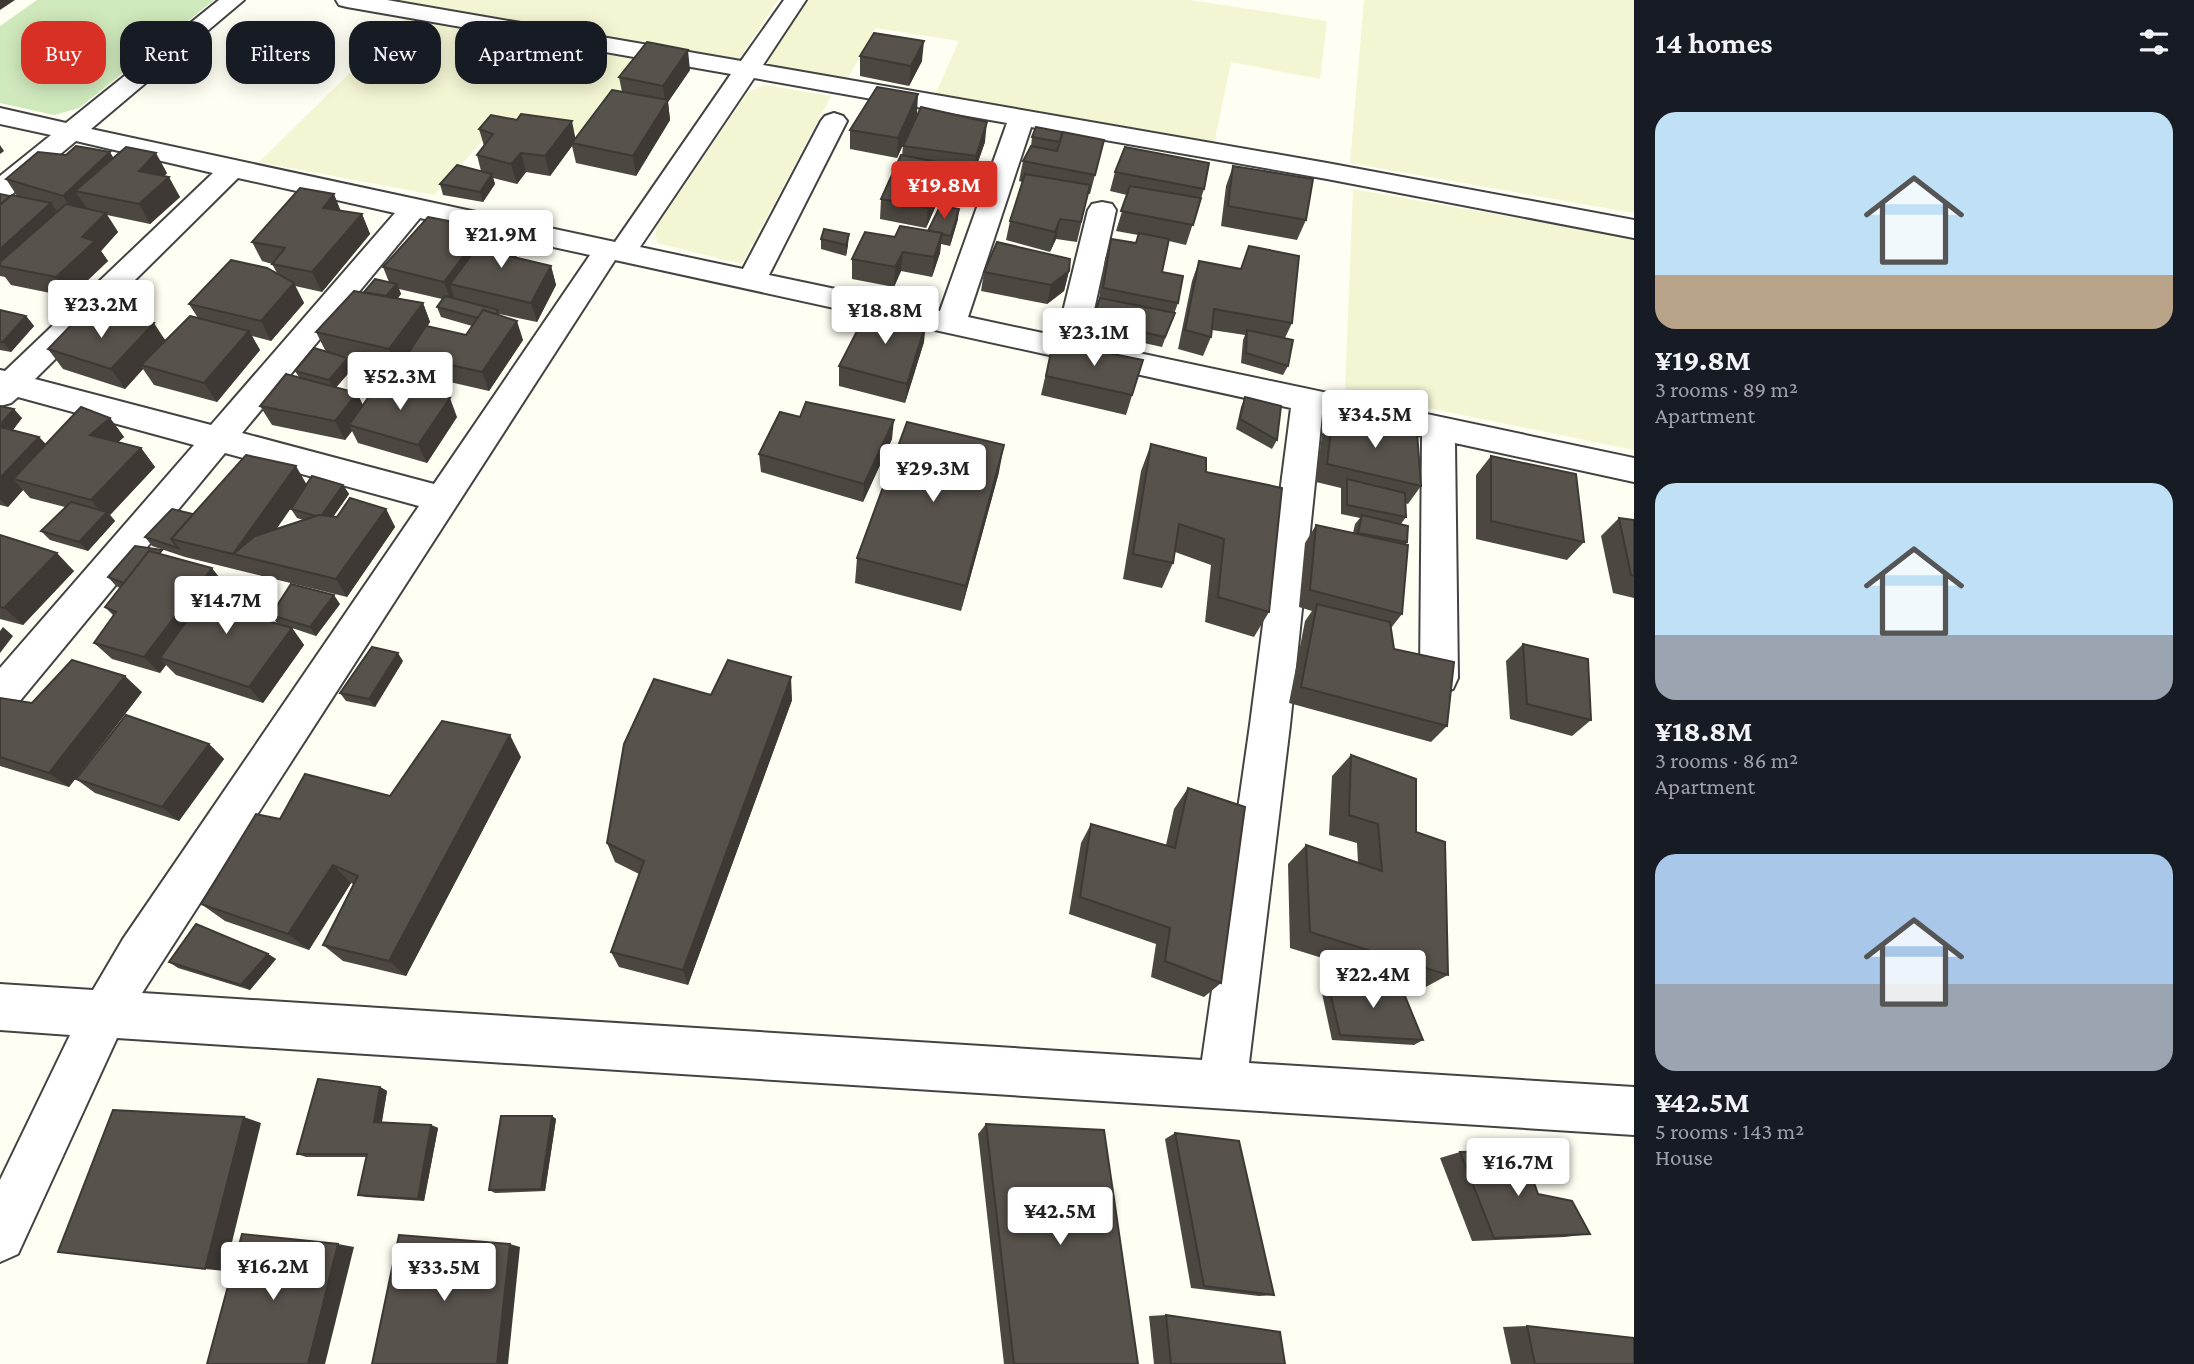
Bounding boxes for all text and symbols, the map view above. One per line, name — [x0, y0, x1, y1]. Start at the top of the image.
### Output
chip: Buy — [21, 21, 106, 84]
chip: Rent — [120, 21, 212, 84]
chip: Filters — [226, 21, 335, 84]
chip: New — [349, 21, 441, 84]
chip: Apartment — [455, 21, 607, 84]
icon: filters — [2135, 23, 2173, 61]
text: 14 homes — [1655, 26, 1773, 59]
icon: home — [1851, 157, 1977, 283]
pin: ¥19.8M — [887, 162, 1001, 221]
text: ¥19.8M — [907, 171, 981, 197]
pin: ¥21.9M — [444, 210, 558, 270]
text: ¥21.9M — [465, 220, 537, 246]
pin: ¥23.2M — [44, 280, 158, 340]
pin: ¥18.8M — [828, 286, 942, 346]
text: ¥23.2M — [64, 290, 138, 316]
text: ¥18.8M — [848, 296, 922, 322]
pin: ¥23.1M — [1037, 308, 1151, 368]
text: ¥23.1M — [1059, 318, 1129, 344]
text: ¥19.8M — [1655, 343, 1751, 376]
pin: ¥52.3M — [343, 352, 457, 412]
text: ¥52.3M — [364, 362, 436, 388]
text: 3 rooms · 89 m² — [1655, 376, 1798, 402]
pin: ¥34.5M — [1318, 391, 1432, 450]
text: ¥34.5M — [1338, 400, 1412, 426]
text: Apartment — [1655, 402, 1755, 428]
pin: ¥29.3M — [876, 444, 990, 504]
text: ¥29.3M — [896, 454, 970, 480]
icon: home — [1851, 528, 1977, 654]
pin: ¥14.7M — [169, 576, 283, 636]
text: ¥14.7M — [190, 586, 262, 612]
text: ¥18.8M — [1655, 714, 1753, 747]
text: 3 rooms · 86 m² — [1655, 747, 1798, 773]
text: Apartment — [1655, 773, 1755, 799]
icon: home — [1851, 899, 1977, 1025]
pin: ¥22.4M — [1316, 950, 1430, 1010]
text: ¥22.4M — [1336, 960, 1410, 986]
text: ¥42.5M — [1655, 1085, 1750, 1118]
text: 5 rooms · 143 m² — [1655, 1118, 1804, 1144]
pin: ¥16.7M — [1461, 1138, 1575, 1198]
text: House — [1655, 1144, 1713, 1170]
text: ¥16.7M — [1483, 1148, 1553, 1174]
pin: ¥42.5M — [1003, 1188, 1117, 1247]
text: ¥42.5M — [1024, 1197, 1096, 1223]
pin: ¥16.2M — [216, 1242, 330, 1302]
pin: ¥33.5M — [387, 1244, 501, 1303]
text: ¥16.2M — [237, 1252, 309, 1278]
text: ¥33.5M — [408, 1253, 480, 1279]

